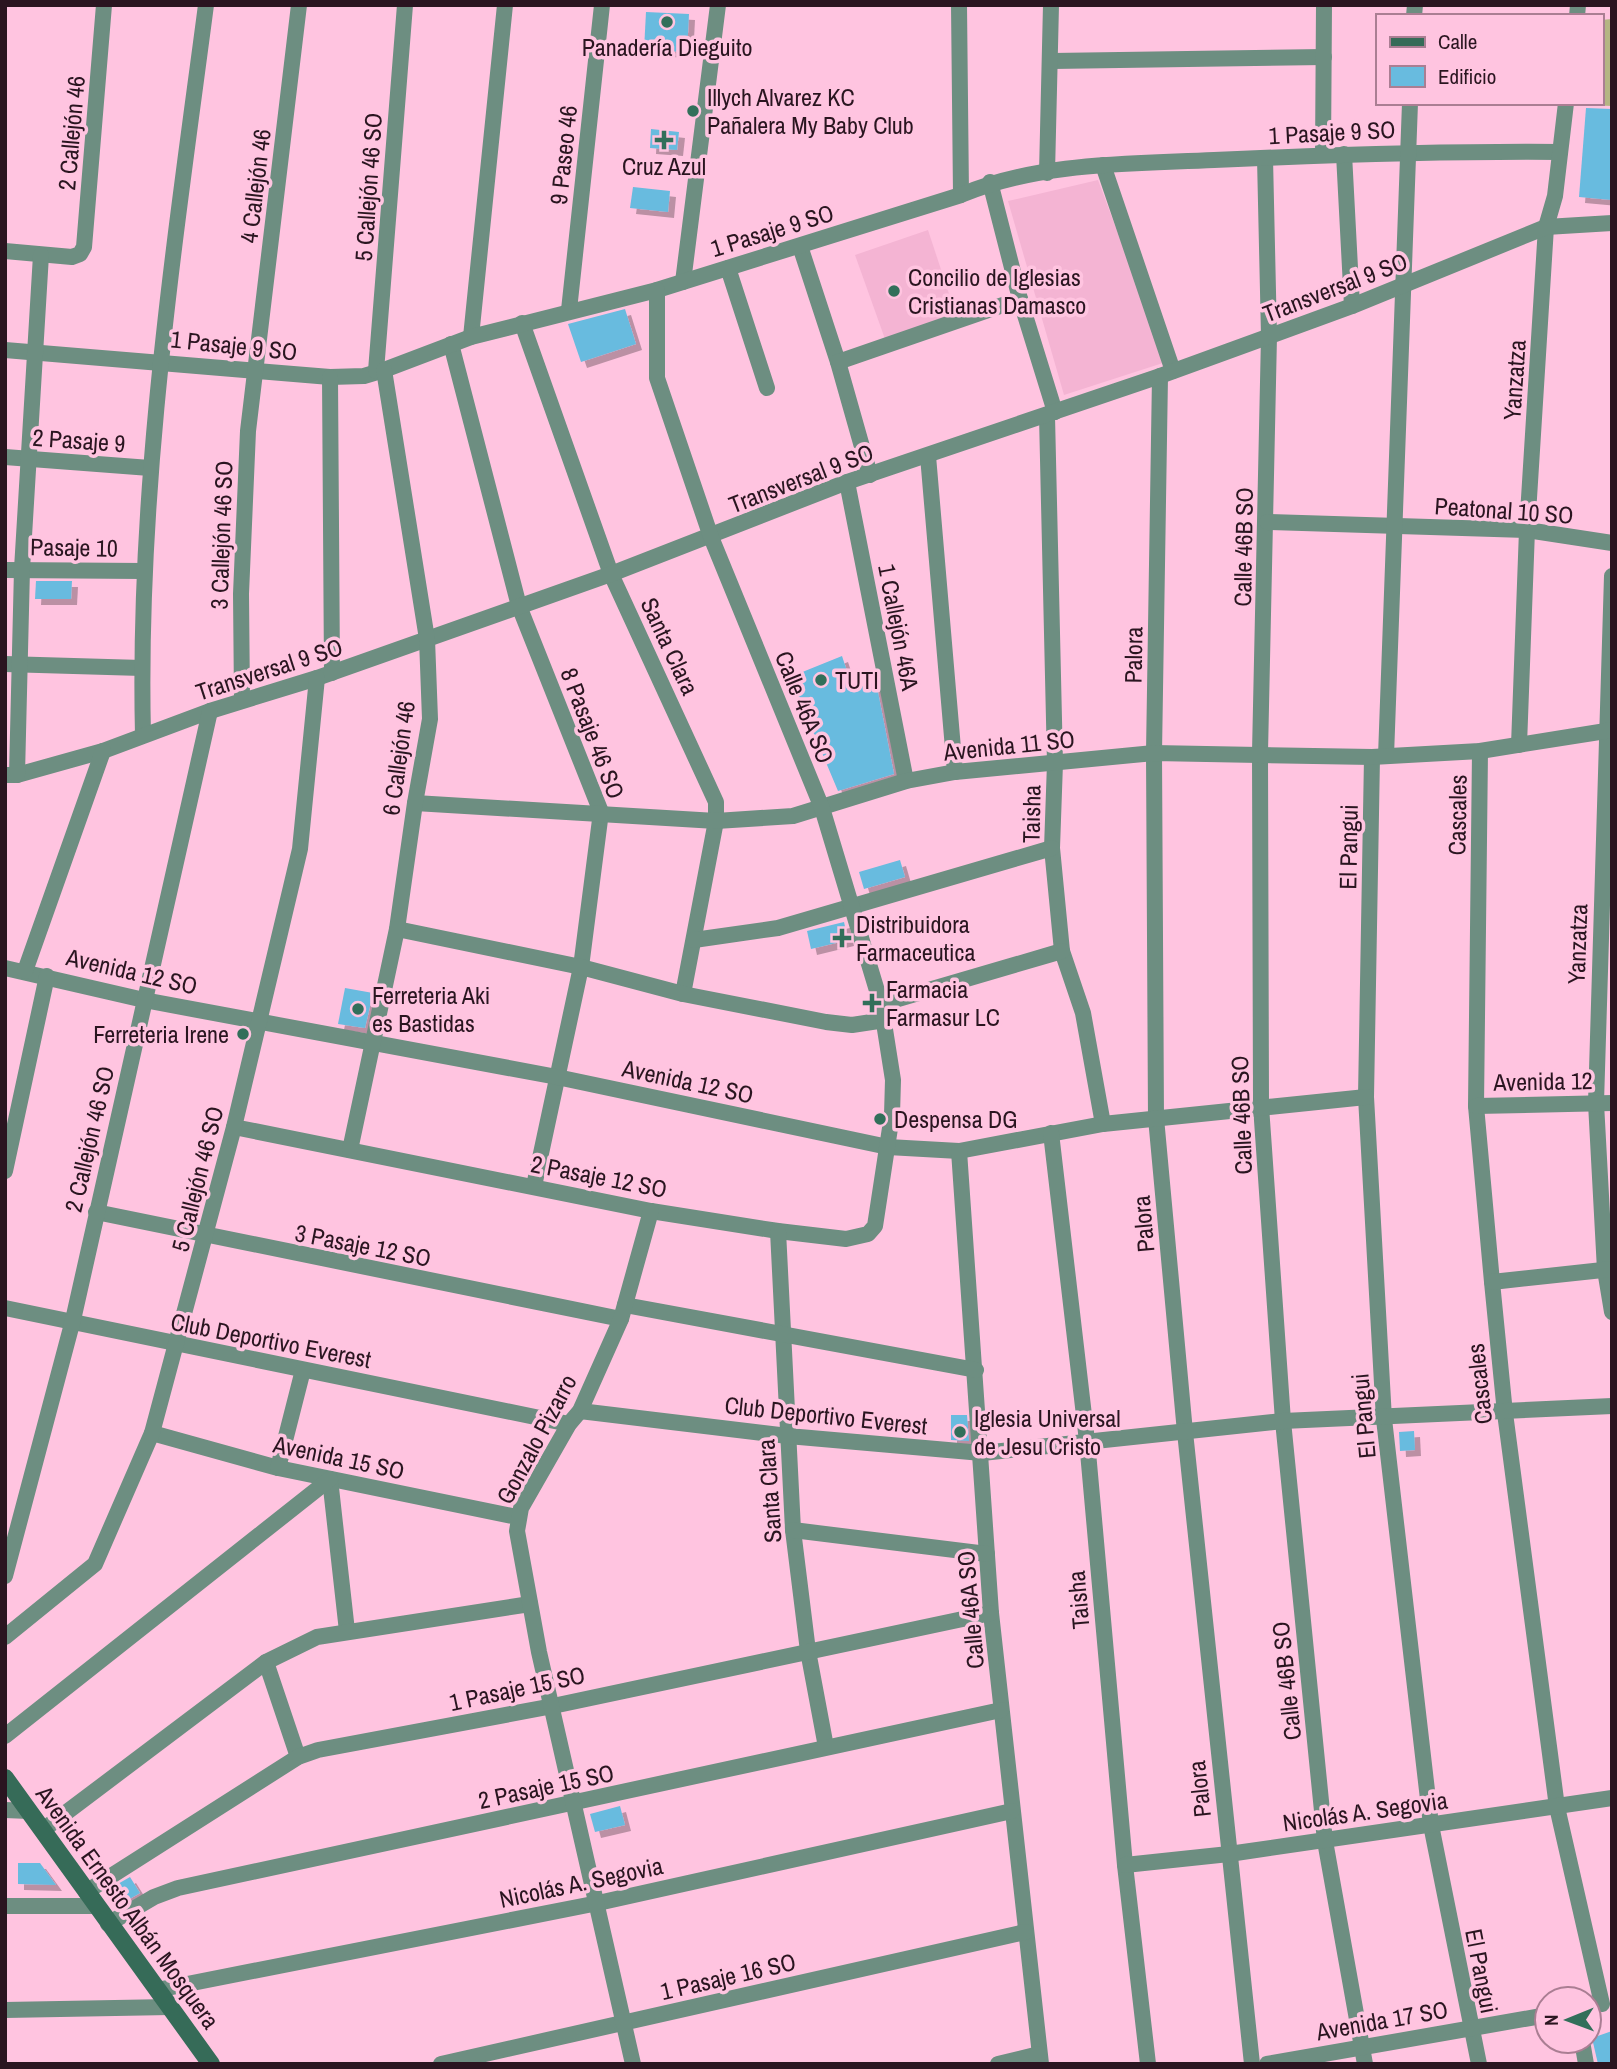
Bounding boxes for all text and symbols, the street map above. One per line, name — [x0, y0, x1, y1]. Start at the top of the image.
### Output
marker: Panadería Dieguito — [659, 14, 675, 30]
legend — [1376, 14, 1603, 105]
text: Calle — [1438, 27, 1477, 56]
place label: Panadería Dieguito — [582, 31, 752, 63]
text: Edificio — [1438, 62, 1496, 91]
street label: 2 Callejón 46 — [50, 74, 92, 192]
place label: Illych Alvarez KC Pañalera My Baby Club — [707, 81, 914, 141]
marker: Illych Alvarez KC Pañalera My Baby Club — [685, 103, 701, 119]
street label: 9 Paseo 46 — [542, 104, 584, 206]
street label: 5 Callejón 46 SO — [347, 112, 389, 262]
street label: 1 Pasaje 9 SO — [1268, 113, 1396, 151]
street label: 4 Callejón 46 — [232, 127, 278, 245]
marker: Cruz Azul — [656, 132, 672, 148]
place label: Cruz Azul — [622, 150, 706, 182]
street label: 1 Pasaje 9 SO — [707, 196, 837, 264]
street label: Transversal 9 SO — [1258, 245, 1412, 329]
place label: Concilio de Iglesias Cristianas Damasco — [908, 261, 1086, 321]
marker: Concilio de Iglesias Cristianas Damasco — [886, 283, 902, 299]
street label: 1 Pasaje 9 SO — [169, 322, 299, 368]
street label: Yanzatza — [1495, 339, 1533, 421]
street label: 2 Pasaje 9 — [31, 421, 127, 459]
street label: Transversal 9 SO — [724, 436, 878, 520]
street label: 3 Callejón 46 SO — [202, 460, 240, 610]
street label: Calle 46B SO — [1226, 487, 1260, 607]
street label: Peatonal 10 SO — [1434, 489, 1574, 531]
street label: Pasaje 10 — [30, 530, 118, 564]
street label: 1 Callejón 46A — [871, 561, 927, 694]
street label: Santa Clara — [634, 592, 706, 700]
street label: Palora — [1117, 626, 1149, 684]
street label: Transversal 9 SO — [192, 630, 346, 708]
street label: Calle 46A SO — [768, 646, 842, 768]
street label: 8 Pasaje 46 SO — [553, 663, 633, 803]
place label: TUTI — [835, 664, 879, 696]
marker: TUTI — [813, 672, 829, 688]
street label: 6 Callejón 46 — [374, 699, 422, 817]
street label: Avenida 11 SO — [941, 722, 1076, 768]
street label: Cascales — [1440, 774, 1474, 856]
street label: Taisha — [1014, 784, 1048, 843]
street label: El Pangui — [1331, 804, 1365, 890]
street label: Yanzatza — [1560, 903, 1594, 985]
place label: Distribuidora Farmaceutica — [856, 908, 975, 968]
marker: Distribuidora Farmaceutica — [834, 930, 850, 946]
street label: Avenida 12 SO — [63, 940, 200, 1002]
place label: Farmacia Farmasur LC — [886, 973, 1000, 1033]
place label: Ferreteria Aki es Bastidas — [372, 979, 490, 1039]
marker: Farmacia Farmasur LC — [864, 995, 880, 1011]
marker: Ferreteria Aki es Bastidas — [350, 1001, 366, 1017]
place label: Ferreteria Irene — [93, 1018, 229, 1050]
marker: Ferreteria Irene — [235, 1026, 251, 1042]
street label: Avenida 12 SO — [619, 1051, 756, 1110]
street label: Calle 46B SO — [1223, 1055, 1259, 1175]
street label: 2 Callejón 46 SO — [57, 1063, 121, 1215]
street label: Avenida 12 — [1492, 1064, 1593, 1098]
street label: 5 Callejón 46 SO — [163, 1103, 231, 1255]
place label: Despensa DG — [894, 1103, 1018, 1135]
marker: Despensa DG — [872, 1111, 888, 1127]
street label: 2 Pasaje 12 SO — [528, 1147, 670, 1205]
street label: Palora — [1125, 1194, 1161, 1254]
street label: 3 Pasaje 12 SO — [292, 1216, 434, 1274]
street label: Club Deportivo Everest — [168, 1305, 374, 1375]
street label: Cascales — [1459, 1342, 1499, 1426]
street label: Gonzalo Pizarro — [488, 1369, 584, 1509]
street label: El Pangui — [1343, 1372, 1383, 1460]
street label: Club Deportivo Everest — [723, 1388, 929, 1442]
place label: Iglesia Universal de Jesu Cristo — [974, 1402, 1121, 1462]
marker: Iglesia Universal de Jesu Cristo — [952, 1424, 968, 1440]
street label: Avenida 15 SO — [270, 1427, 407, 1486]
street label: Santa Clara — [749, 1438, 789, 1544]
street label: Calle 46A SO — [949, 1550, 991, 1670]
street label: Taisha — [1060, 1569, 1096, 1630]
street label: Calle 46B SO — [1264, 1620, 1308, 1742]
street label: 1 Pasaje 15 SO — [446, 1658, 588, 1718]
street label: 2 Pasaje 15 SO — [475, 1756, 617, 1816]
street label: Palora — [1180, 1759, 1218, 1819]
street label: Avenida Ernesto Albán Mosquera — [28, 1778, 227, 2035]
street label: Nicolás A. Segovia — [1280, 1784, 1450, 1838]
street label: Nicolás A. Segovia — [496, 1849, 666, 1915]
street label: El Pangui — [1458, 1926, 1506, 2016]
street label: 1 Pasaje 16 SO — [657, 1945, 799, 2007]
north arrow — [1533, 1985, 1603, 2055]
street label: Avenida 17 SO — [1313, 1993, 1450, 2047]
text: N — [1538, 2014, 1564, 2026]

